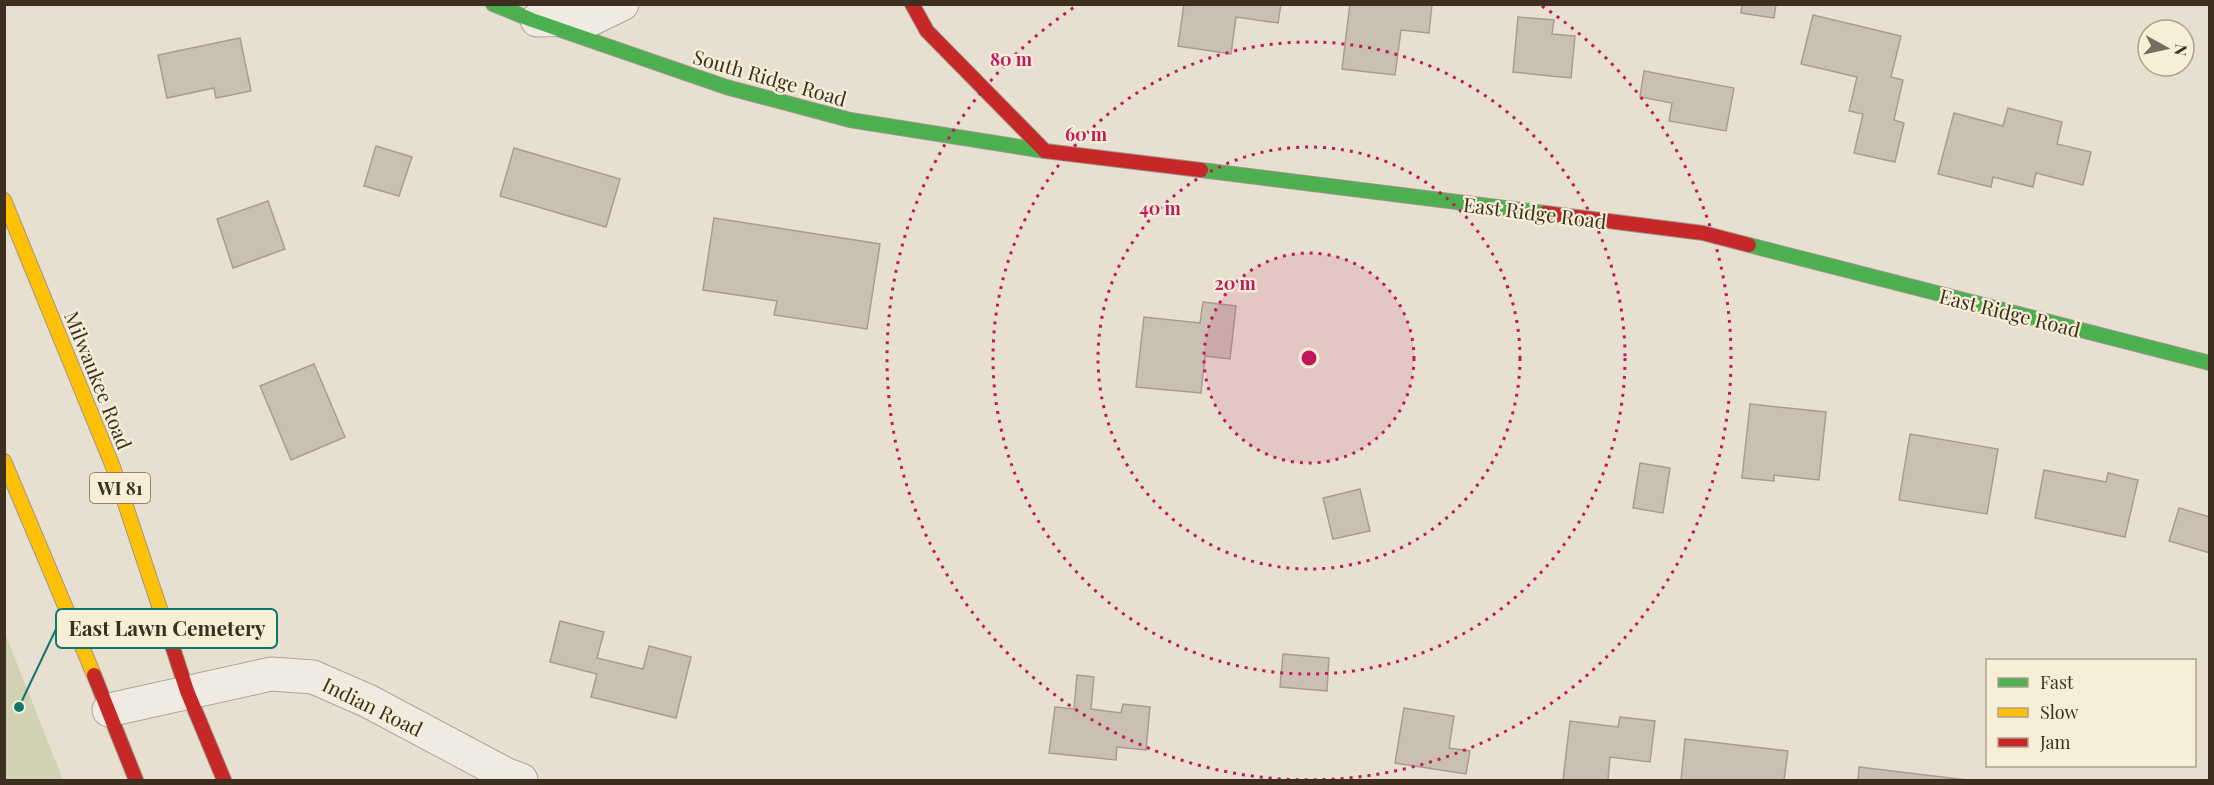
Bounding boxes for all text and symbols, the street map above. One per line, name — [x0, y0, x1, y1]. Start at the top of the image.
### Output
north arrow — [2136, 18, 2196, 78]
street label: South Ridge Road — [690, 42, 850, 112]
text: N — [2170, 43, 2193, 58]
text: 80 m — [990, 47, 1033, 71]
text: 60 m — [1065, 122, 1108, 146]
street label: East Ridge Road — [1462, 190, 1609, 234]
text: 40 m — [1139, 196, 1182, 220]
text: 20 m — [1214, 271, 1256, 295]
street label: East Ridge Road — [1937, 281, 2084, 343]
street label: Milwaukee Road — [59, 307, 139, 454]
centre of rings — [1299, 348, 1319, 368]
road number: WI 81 — [90, 473, 150, 503]
callout: East Lawn Cemetery — [56, 609, 277, 648]
text: East Lawn Cemetery — [68, 613, 266, 641]
legend — [1986, 659, 2196, 767]
street label: Indian Road — [318, 670, 428, 742]
text: Fast — [2040, 670, 2074, 694]
text: Slow — [2040, 700, 2078, 724]
text: Jam — [2039, 730, 2070, 754]

